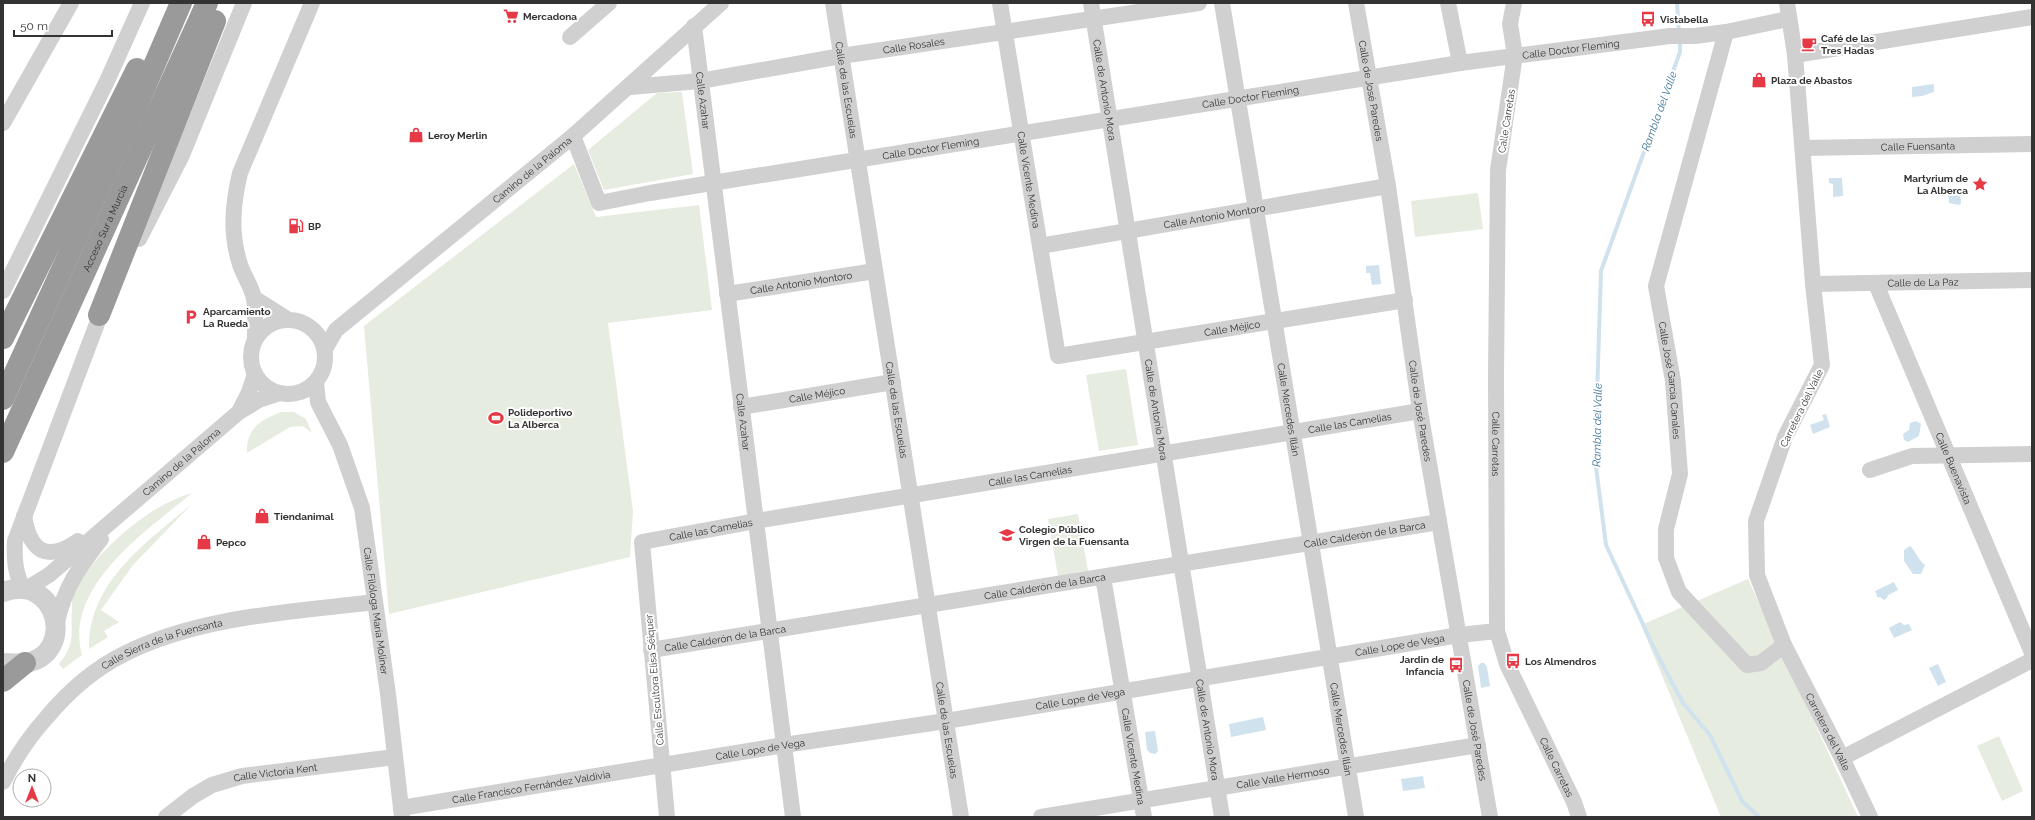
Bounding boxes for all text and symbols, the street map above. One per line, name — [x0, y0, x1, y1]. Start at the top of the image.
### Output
supermarket icon: Mercadona — [502, 7, 520, 25]
bus stop icon: Vistabella — [1639, 10, 1657, 28]
place label: Mercadona — [523, 11, 577, 22]
scale bar — [14, 12, 112, 38]
place label: Vistabella — [1660, 14, 1708, 25]
text: 50 m — [20, 19, 48, 33]
place label: Café de las Tres Hadas — [1821, 33, 1874, 56]
cafe icon: Café de las Tres Hadas — [1800, 35, 1818, 53]
street label: Calle Rosales — [882, 36, 946, 56]
street label: Calle de Antonio Mora — [1091, 38, 1118, 141]
street label: Calle Doctor Fleming — [1522, 38, 1620, 61]
street label: Calle de José Paredes — [1357, 39, 1385, 142]
street label: Calle de las Escuelas — [833, 41, 859, 139]
water label: Rambla del Valle — [1639, 69, 1680, 153]
street label: Calle Azahar — [694, 71, 712, 130]
shop icon: Plaza de Abastos — [1750, 71, 1768, 89]
place label: Plaza de Abastos — [1771, 75, 1852, 86]
street label: Calle Doctor Fleming — [1201, 84, 1300, 110]
street label: Calle Carretas — [1496, 88, 1517, 154]
shop icon: Leroy Merlin — [407, 126, 425, 144]
place label: Leroy Merlin — [428, 130, 487, 141]
street label: Calle Vicente Medina — [1015, 130, 1042, 229]
street label: Camino de la Paloma — [491, 135, 574, 206]
street label: Calle Doctor Fleming — [881, 135, 980, 162]
street label: Calle Fuensanta — [1881, 140, 1955, 153]
place label: Martyrium de La Alberca — [1904, 173, 1968, 196]
place icon: Martyrium de La Alberca — [1971, 175, 1989, 193]
street label: Acceso Sur a Murcia — [81, 183, 130, 273]
street label: Calle Antonio Montoro — [1163, 202, 1266, 231]
fuel station icon: BP — [287, 217, 305, 235]
place label: BP — [308, 221, 322, 232]
street label: Calle Antonio Montoro — [749, 270, 853, 296]
street label: Calle de La Paz — [1887, 276, 1959, 289]
place label: Aparcamiento La Rueda — [203, 306, 271, 329]
parking icon: Aparcamiento La Rueda — [182, 308, 200, 326]
street label: Calle Méjico — [1203, 318, 1261, 338]
street label: Calle José García Canales — [1656, 321, 1682, 440]
street label: Calle de Antonio Mora — [1142, 358, 1170, 461]
street label: Calle de José Paredes — [1407, 360, 1434, 463]
street label: Calle de las Escuelas — [883, 361, 910, 459]
street label: Calle Mercedes Illán — [1275, 362, 1302, 457]
street label: Carretera del Valle — [1778, 367, 1825, 449]
water label: Rambla del Valle — [1590, 383, 1605, 467]
street label: Calle Méjico — [788, 385, 846, 405]
street label: Calle Azahar — [734, 393, 752, 452]
place label: Polideportivo La Alberca — [508, 407, 572, 430]
sports icon: Polideportivo La Alberca — [487, 409, 505, 427]
street label: Calle las Camelias — [1307, 411, 1393, 435]
street label: Calle Carretas — [1490, 411, 1501, 477]
street label: Camino de la Paloma — [140, 426, 222, 498]
street label: Calle Buenavista — [1933, 431, 1973, 506]
street label: Calle las Camelias — [988, 464, 1073, 488]
shop icon: Tiendanimal — [253, 507, 271, 525]
place label: Tiendanimal — [274, 511, 335, 522]
street label: Calle las Camelias — [668, 517, 753, 543]
street label: Calle Calderón de la Barca — [1303, 519, 1426, 550]
place label: Colegio Público Virgen de la Fuensanta — [1019, 524, 1129, 547]
school or university icon: Colegio Público Virgen de la Fuensanta — [998, 526, 1016, 544]
shop icon: Pepco — [195, 533, 213, 551]
place label: Pepco — [216, 537, 246, 548]
street label: Calle Filóloga María Moliner — [362, 546, 390, 676]
street label: Calle Calderón de la Barca — [983, 571, 1106, 602]
street label: Calle Escultora Elisa Séiquer — [643, 614, 666, 746]
street label: Calle Sierra de la Fuensanta — [99, 617, 223, 672]
street label: Calle Calderón de la Barca — [664, 623, 787, 654]
street label: Calle Lope de Vega — [1354, 633, 1445, 658]
bus stop icon: Los Almendros — [1504, 652, 1522, 670]
place label: Jardin de Infancia — [1400, 654, 1444, 677]
bus stop icon: Jardin de Infancia — [1447, 656, 1465, 674]
place label: Los Almendros — [1525, 656, 1596, 667]
street label: Calle de Antonio Mora — [1194, 678, 1221, 781]
street label: Calle de José Paredes — [1460, 679, 1489, 782]
street label: Calle de las Escuelas — [934, 681, 960, 779]
street label: Calle Mercedes Illán — [1328, 682, 1354, 777]
street label: Calle Lope de Vega — [1035, 686, 1126, 712]
street label: Carretera del Valle — [1804, 691, 1852, 772]
street label: Calle Vicente Medina — [1119, 707, 1147, 806]
street label: Calle Carretas — [1537, 736, 1576, 799]
street label: Calle Lope de Vega — [715, 737, 806, 762]
street label: Calle Victoria Kent — [232, 762, 319, 784]
street label: Calle Valle Hermoso — [1235, 765, 1330, 791]
north arrow — [12, 768, 52, 808]
street label: Calle Francisco Fernández Valdivia — [451, 769, 611, 805]
text: N — [28, 772, 36, 785]

